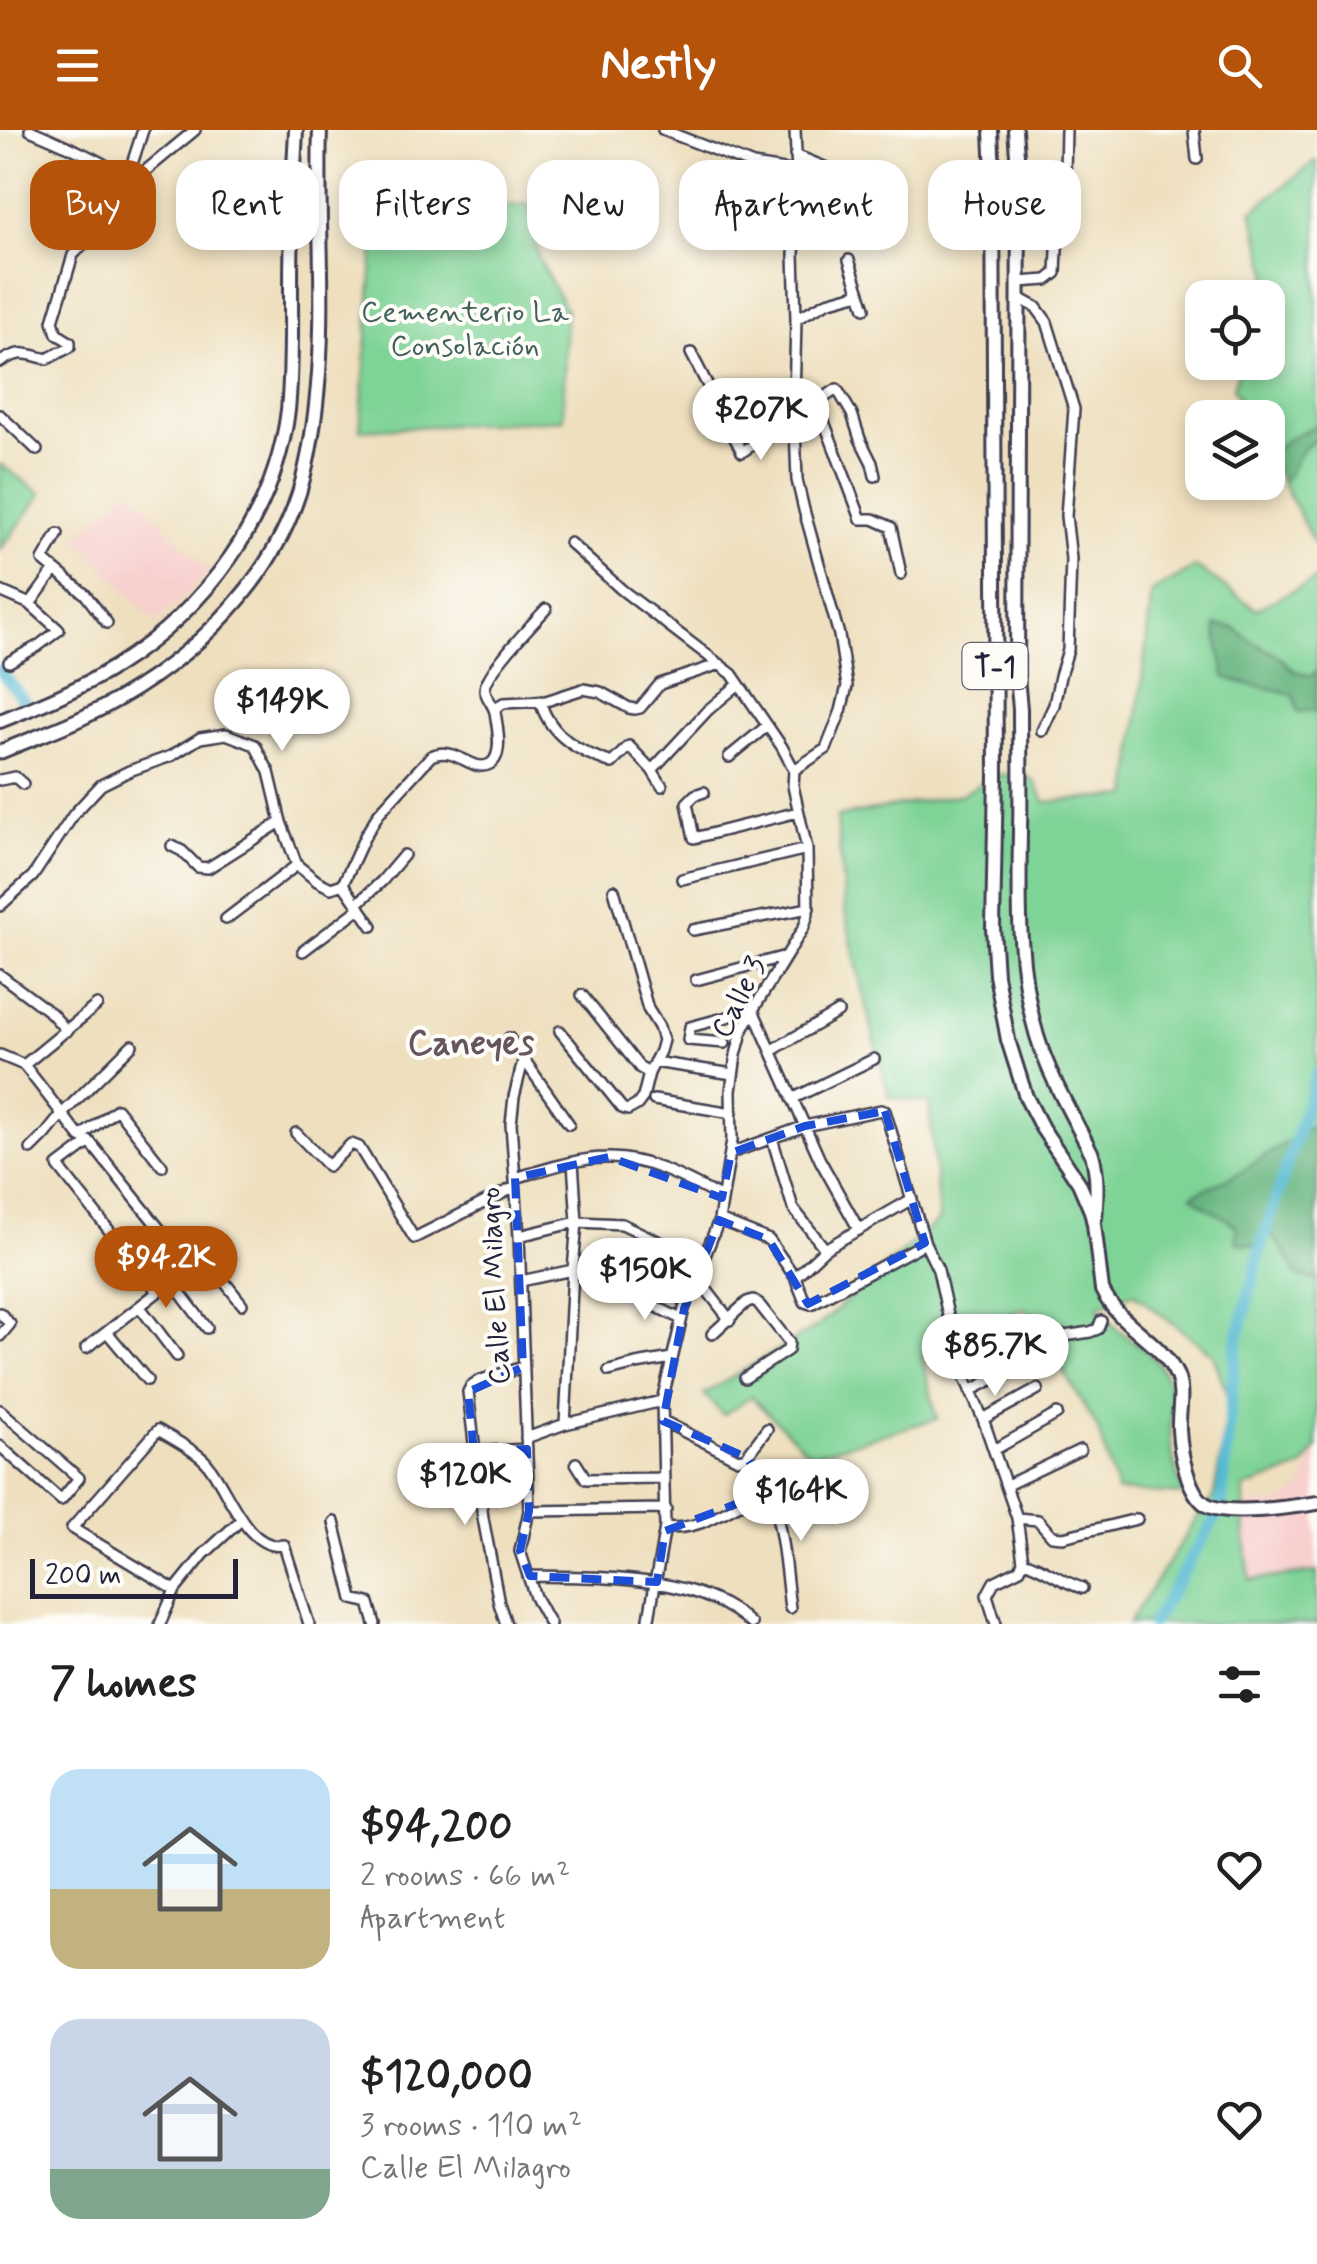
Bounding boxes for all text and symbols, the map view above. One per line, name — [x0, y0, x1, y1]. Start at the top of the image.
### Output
text: Nestly — [600, 36, 717, 95]
icon: menu — [50, 38, 105, 93]
icon: search — [1212, 38, 1267, 93]
chip: Buy — [30, 160, 156, 250]
chip: Rent — [176, 160, 319, 250]
chip: Filters — [339, 160, 507, 250]
chip: New — [527, 160, 659, 250]
chip: Apartment — [679, 160, 908, 250]
chip: House — [928, 160, 1081, 250]
map controls — [1185, 280, 1285, 500]
button: locate — [1185, 280, 1285, 380]
park label: Cementerio La Consolación — [361, 293, 570, 366]
pin: $207K — [691, 378, 831, 463]
text: $207K — [714, 389, 808, 431]
button: layers — [1185, 400, 1285, 500]
road number: T-1 — [962, 643, 1028, 689]
pin: $149K — [212, 669, 352, 754]
text: $149K — [236, 680, 328, 722]
street label: Calle 3 — [703, 950, 776, 1045]
district label: Caneyes — [408, 1021, 535, 1067]
street label: Calle El Milagro — [471, 1186, 520, 1386]
pin: $94.2K — [85, 1226, 247, 1311]
text: $94.2K — [117, 1237, 215, 1279]
pin: $150K — [575, 1238, 715, 1323]
text: $150K — [599, 1249, 691, 1291]
pin: $85.7K — [914, 1314, 1076, 1399]
text: $85.7K — [944, 1325, 1046, 1367]
pin: $120K — [395, 1443, 535, 1528]
text: $120K — [419, 1454, 511, 1496]
pin: $164K — [731, 1459, 871, 1544]
text: $164K — [755, 1470, 847, 1512]
scale bar — [30, 1554, 238, 1598]
text: 200 m — [45, 1558, 121, 1595]
text: 7 homes — [50, 1657, 197, 1712]
icon: filters — [1212, 1657, 1267, 1712]
text: $94,200 — [360, 1800, 512, 1855]
icon: home — [130, 1809, 250, 1929]
icon: heart — [1212, 1842, 1267, 1897]
text: 2 rooms · 66 m² — [360, 1855, 570, 1897]
text: Apartment — [360, 1897, 505, 1939]
text: $120,000 — [360, 2050, 533, 2105]
icon: home — [130, 2059, 250, 2179]
icon: heart — [1212, 2092, 1267, 2147]
text: 3 rooms · 110 m² — [360, 2105, 582, 2147]
text: Calle El Milagro — [360, 2147, 571, 2189]

